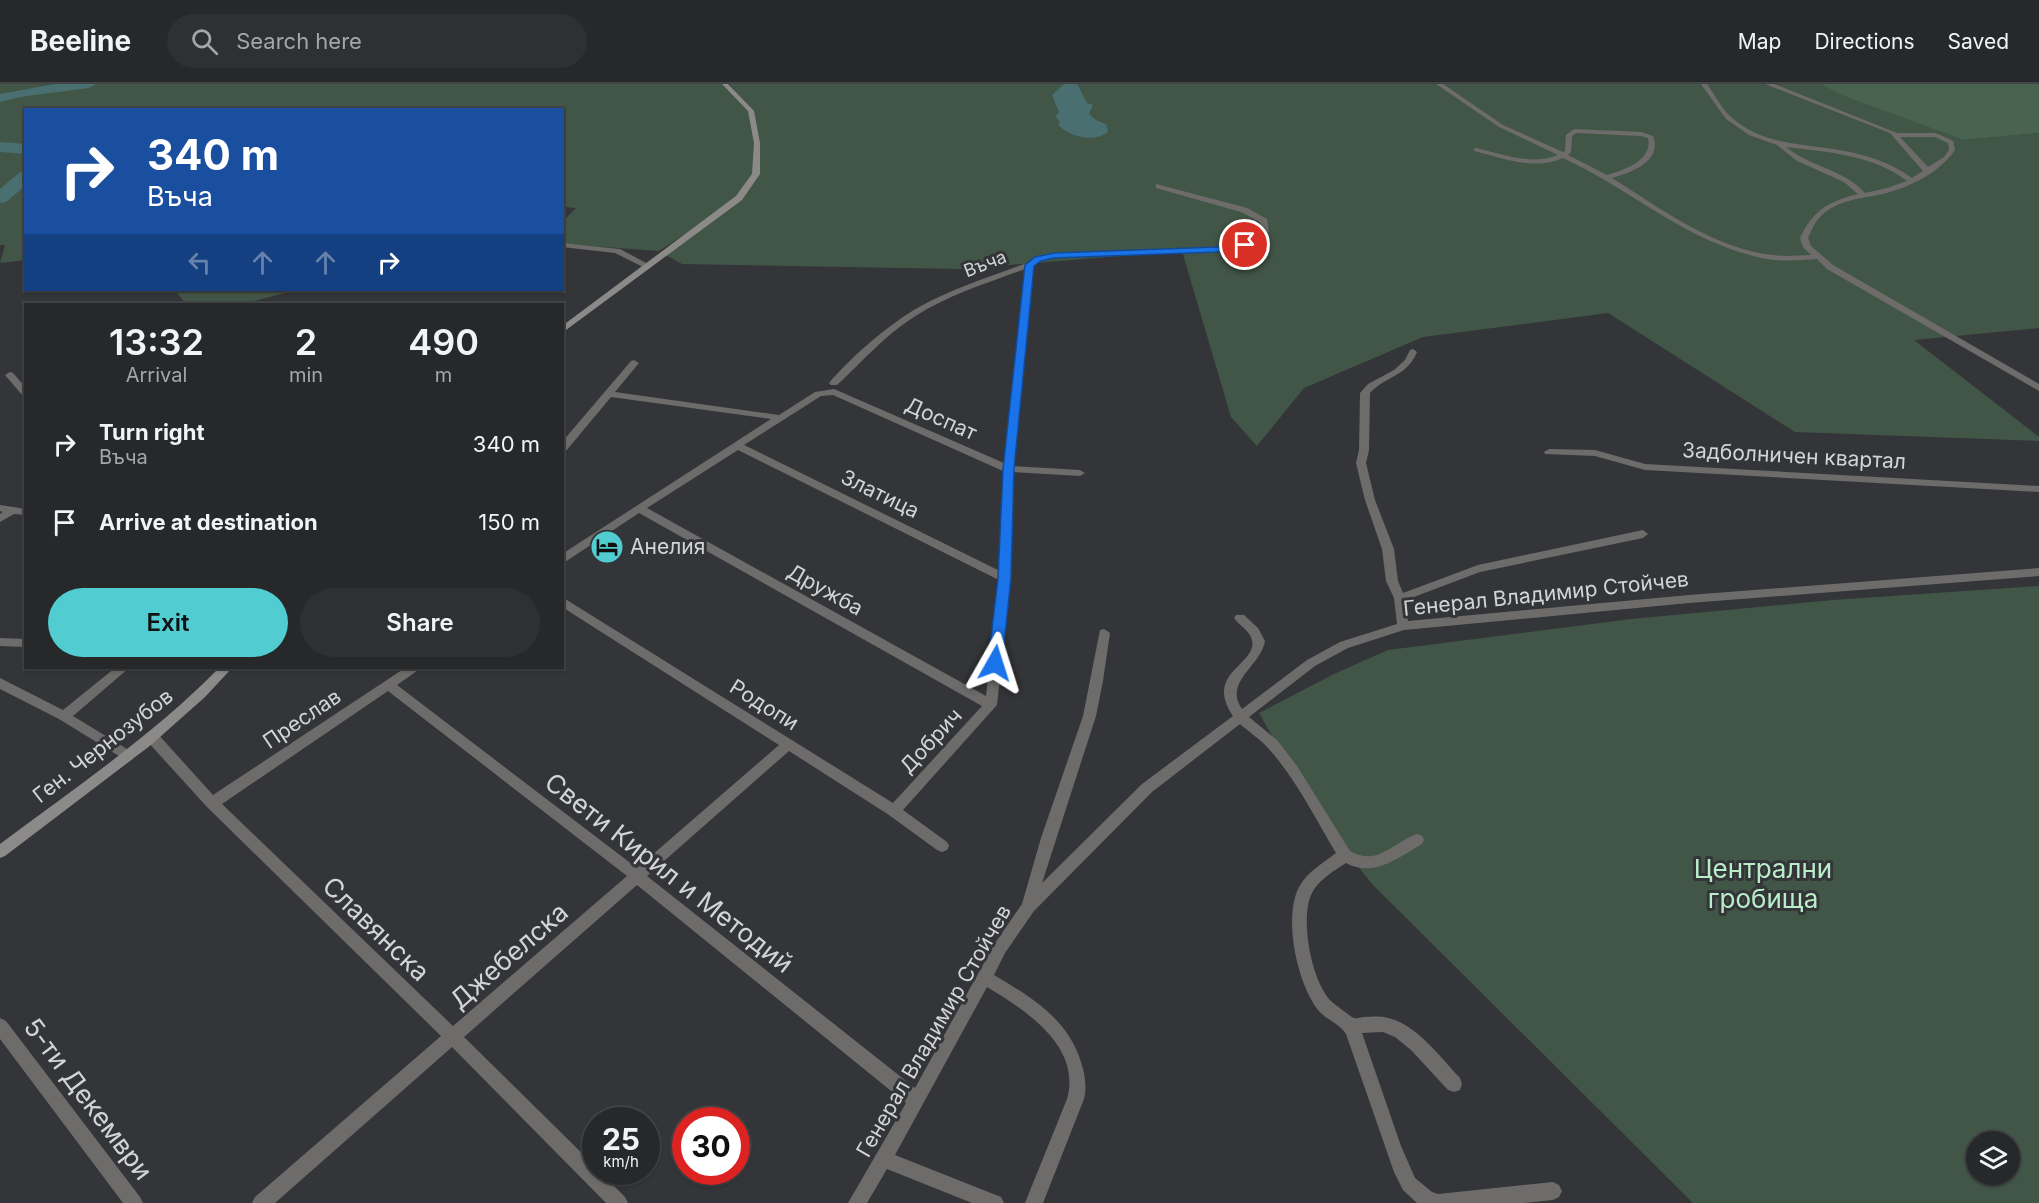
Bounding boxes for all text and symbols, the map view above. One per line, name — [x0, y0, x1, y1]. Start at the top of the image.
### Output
search box — [167, 14, 587, 68]
text: Beeline — [30, 24, 131, 58]
icon: search — [188, 25, 221, 58]
text: Search here — [236, 28, 362, 54]
text: Map — [1738, 29, 1781, 54]
text: Directions — [1814, 29, 1915, 54]
text: Saved — [1948, 29, 2009, 54]
text: 340 m — [147, 129, 279, 180]
icon: right — [48, 132, 126, 210]
text: Въча — [147, 180, 213, 213]
pin — [1219, 219, 1270, 270]
icon: arrive — [1228, 228, 1261, 261]
icon: left — [183, 246, 216, 279]
icon: ahead — [246, 246, 279, 279]
icon: ahead — [309, 246, 342, 279]
icon: right — [372, 246, 405, 279]
street label: Въча — [961, 246, 1009, 281]
text: 13:32 — [109, 320, 204, 364]
text: 2 — [295, 320, 317, 364]
text: 490 — [408, 320, 479, 364]
text: Arrival — [126, 363, 187, 387]
text: min — [289, 363, 323, 387]
text: m — [435, 363, 452, 387]
street label: Доспат — [902, 392, 981, 445]
text: Turn right — [99, 419, 205, 445]
icon: right — [48, 428, 81, 461]
text: 340 m — [473, 431, 540, 457]
street label: Задболничен квартал — [1681, 437, 1907, 474]
text: Въча — [99, 445, 148, 469]
street label: Златица — [837, 464, 923, 523]
icon: arrive — [48, 506, 81, 539]
text: Arrive at destination — [99, 509, 318, 535]
text: 150 m — [478, 509, 540, 535]
hotel icon: Анелия — [589, 529, 625, 565]
place label: Анелия — [630, 534, 705, 559]
street label: Дружба — [783, 559, 867, 621]
street label: Генерал Владимир Стойчев — [1402, 566, 1690, 621]
button: Exit — [48, 588, 288, 657]
button: Share — [300, 588, 540, 657]
position arrow — [963, 631, 1027, 695]
street label: Родопи — [725, 674, 803, 735]
street label: Ген. Чернозубов — [28, 683, 178, 808]
street label: Преслав — [258, 683, 345, 754]
street label: Добрич — [894, 703, 967, 778]
street label: Свети Кирил и Методий — [539, 766, 799, 979]
park label: Централни гробища — [1694, 853, 1832, 914]
street label: Славянска — [316, 870, 436, 987]
street label: Джебелска — [443, 896, 574, 1015]
street label: Генерал Владимир Стойчев — [851, 900, 1016, 1161]
street label: 5-ти Декември — [18, 1012, 159, 1186]
speed limit sign: 30 — [672, 1107, 750, 1185]
text: 25 — [602, 1121, 640, 1157]
map controls — [1966, 1131, 2020, 1185]
button: layers — [1966, 1131, 2020, 1185]
text: km/h — [603, 1152, 639, 1171]

